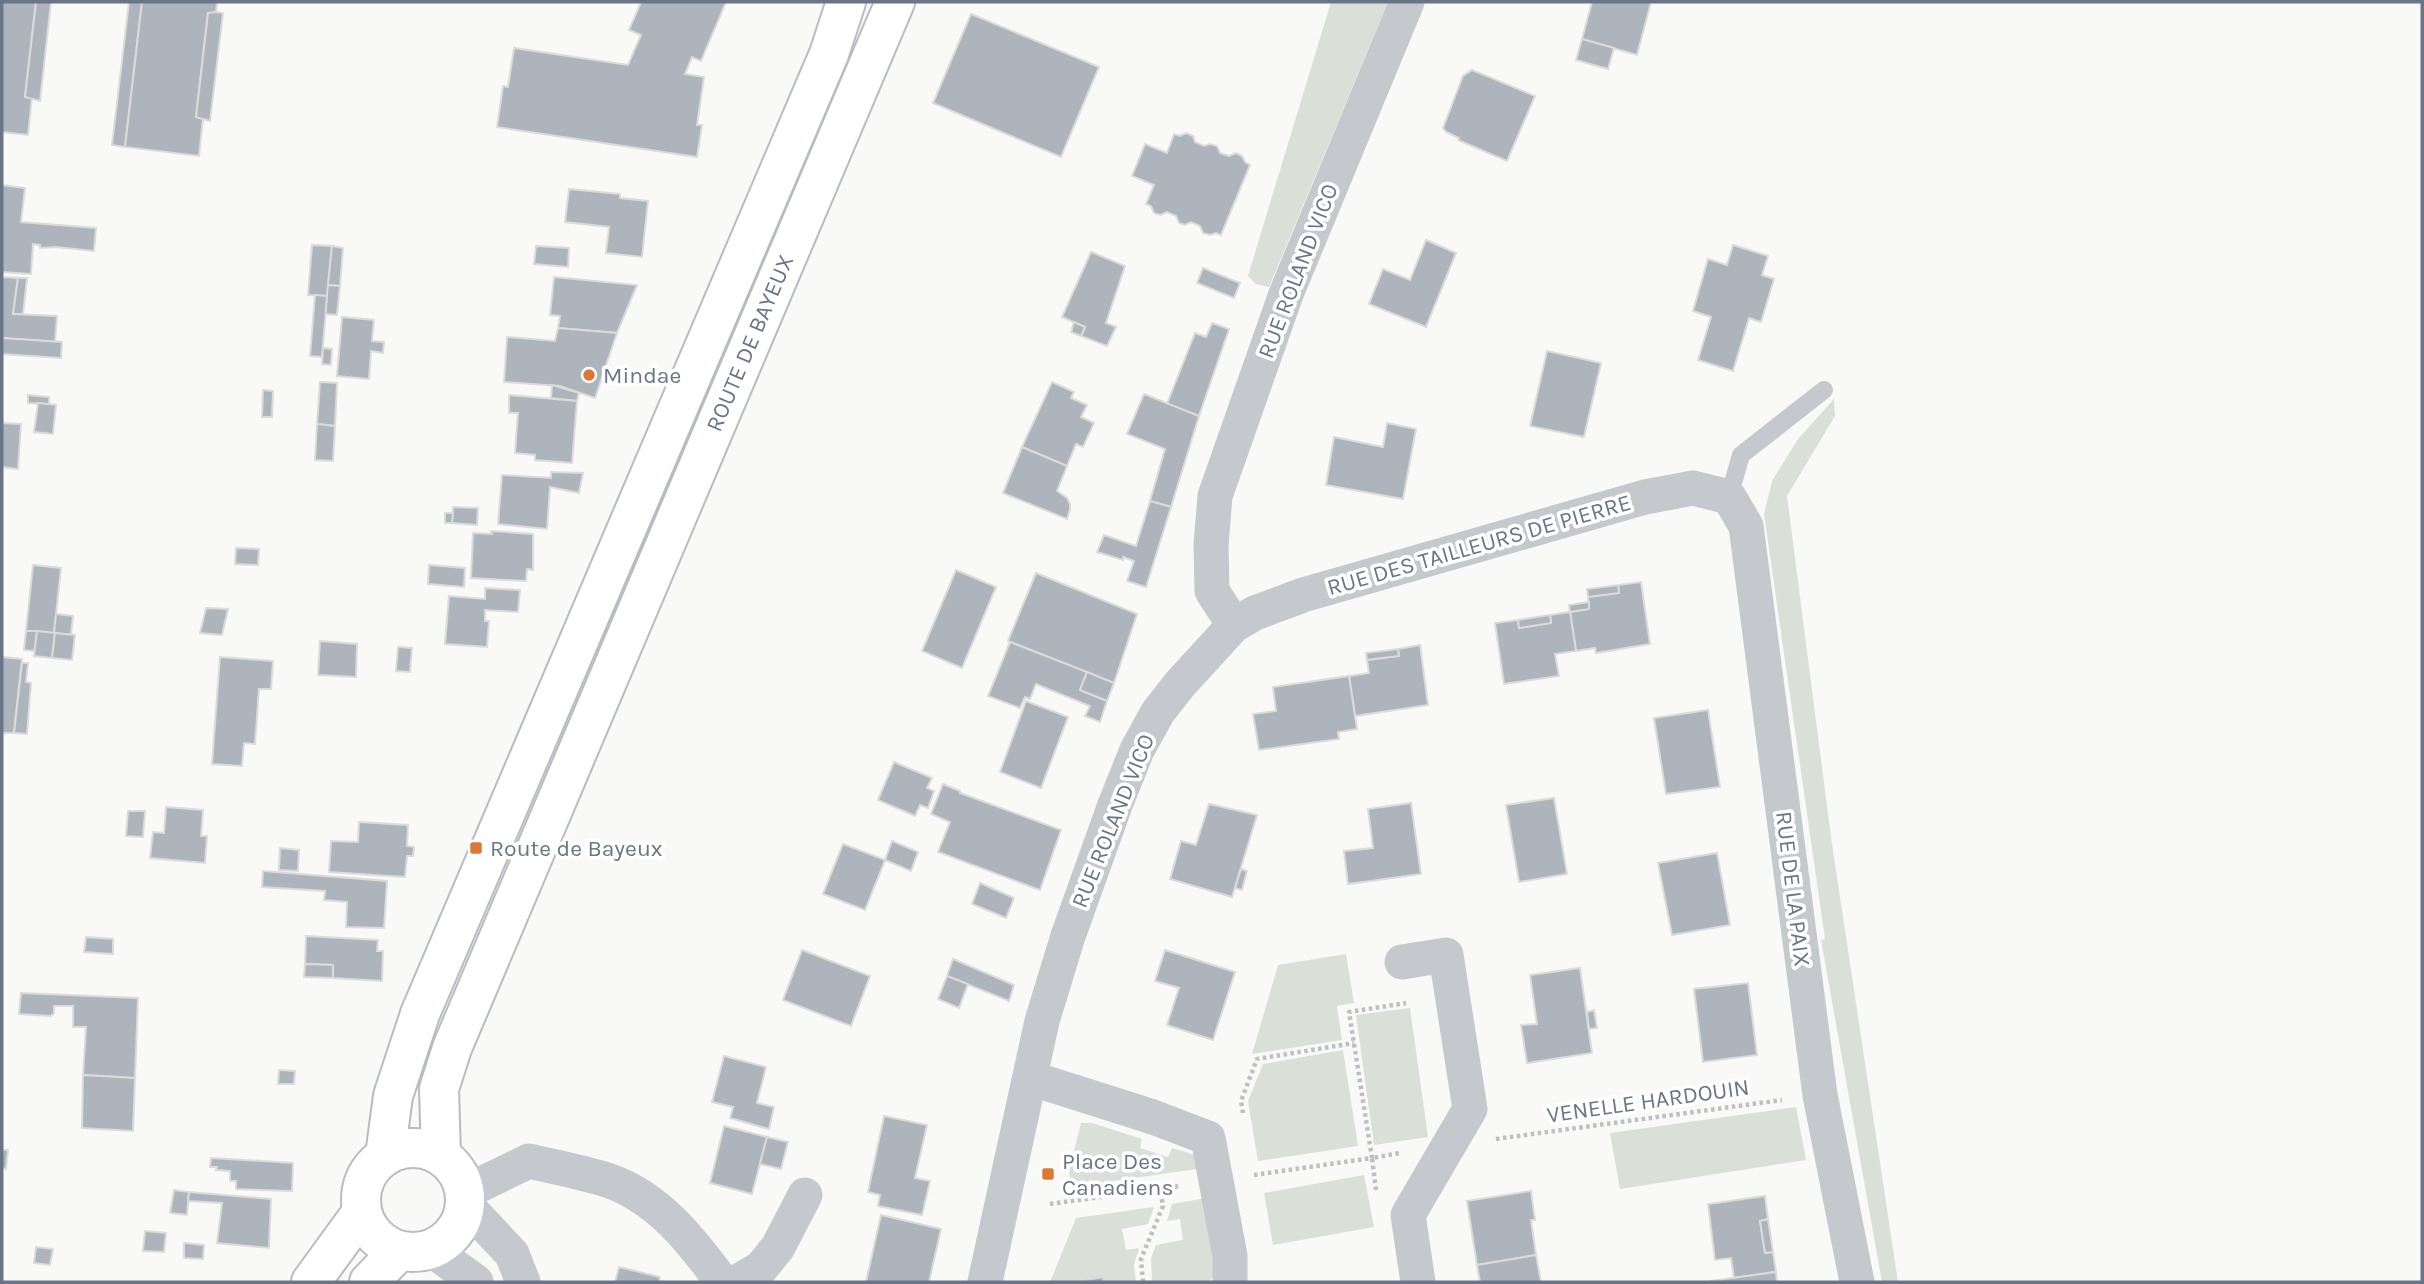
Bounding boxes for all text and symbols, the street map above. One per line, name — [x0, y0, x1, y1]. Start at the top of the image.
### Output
street label: RUE ROLAND VICO — [1252, 180, 1344, 362]
street label: ROUTE DE BAYEUX — [701, 250, 799, 436]
place label: Mindae — [603, 362, 681, 389]
marker: Mindae — [581, 367, 597, 383]
street label: RUE DES TAILLEURS DE PIERRE — [1324, 489, 1634, 601]
street label: RUE ROLAND VICO — [1066, 730, 1160, 912]
street label: RUE DE LA PAIX — [1770, 810, 1816, 968]
place label: Route de Bayeux — [490, 835, 663, 862]
marker: Route de Bayeux — [468, 840, 484, 856]
street label: VENELLE HARDOUIN — [1545, 1073, 1751, 1129]
place label: Place Des Canadiens — [1062, 1148, 1174, 1201]
marker: Place Des Canadiens — [1040, 1166, 1056, 1182]

